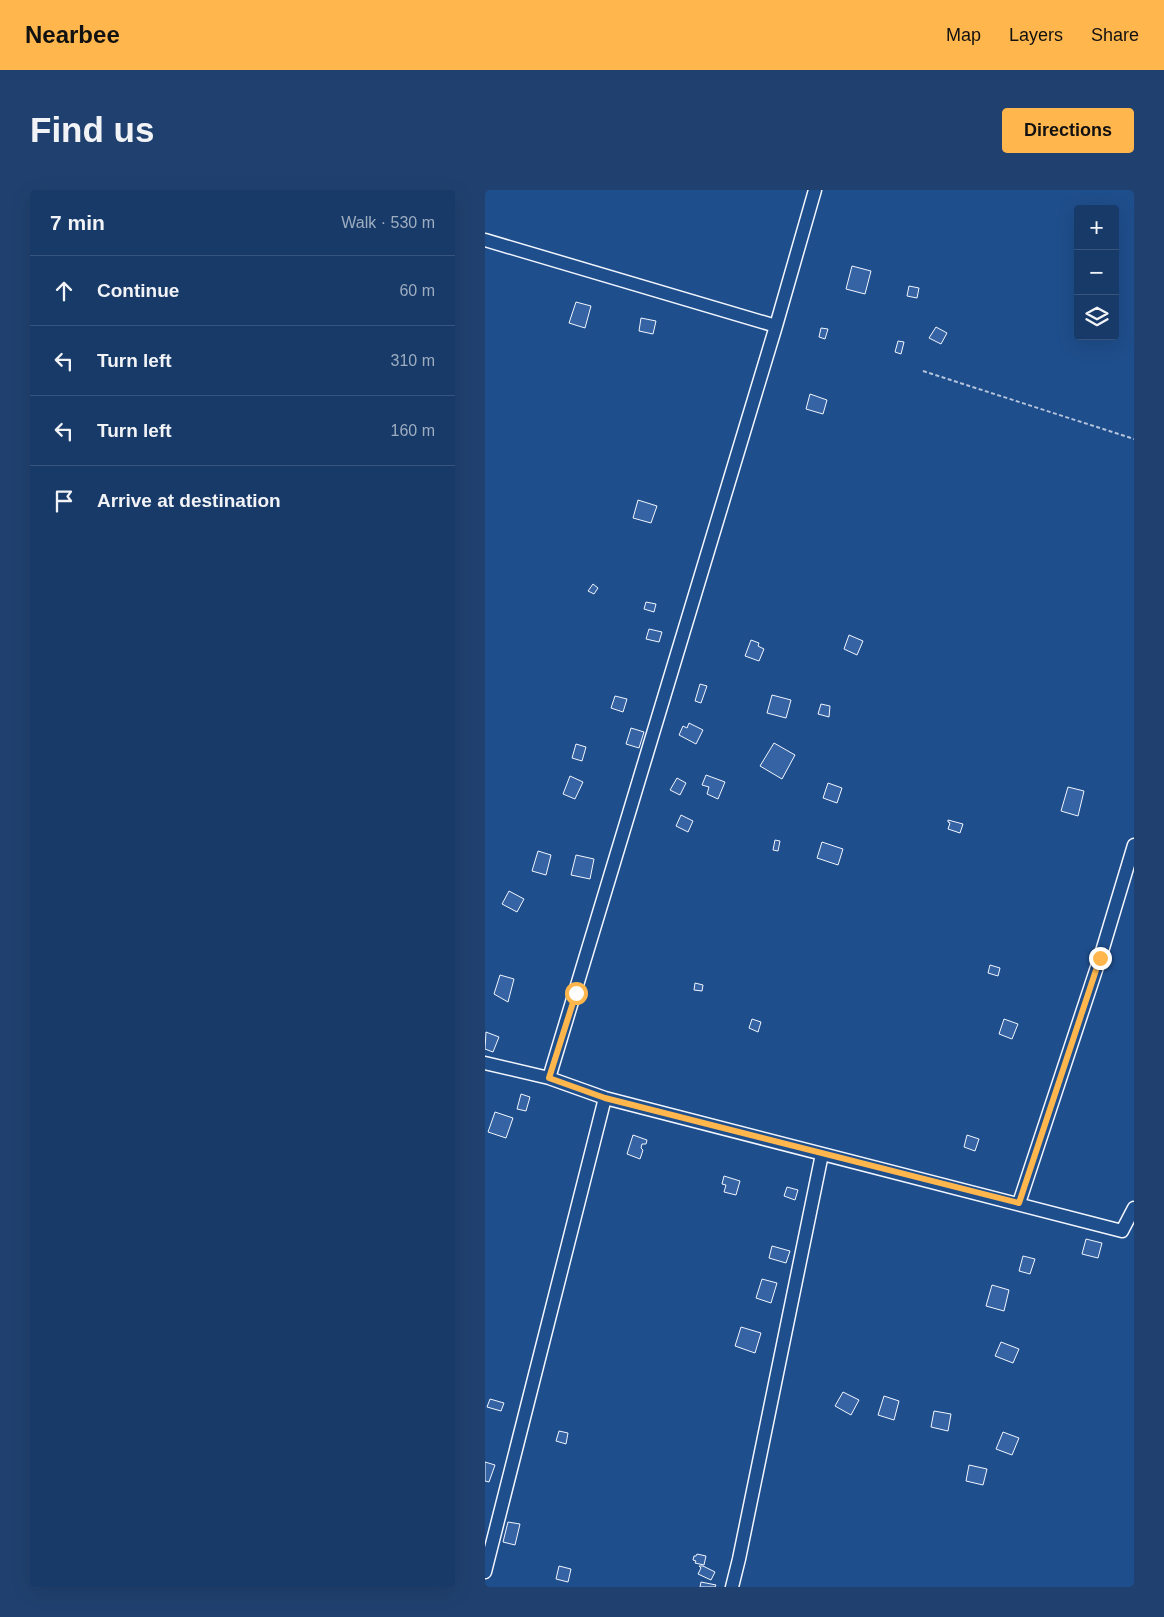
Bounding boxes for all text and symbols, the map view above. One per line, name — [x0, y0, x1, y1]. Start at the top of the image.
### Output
text: Nearbee — [25, 21, 120, 48]
text: Map — [946, 25, 981, 45]
text: Layers — [1009, 25, 1063, 45]
text: Share — [1091, 25, 1139, 45]
button: Directions — [1002, 108, 1134, 153]
text: Find us — [30, 110, 154, 149]
map controls — [1074, 205, 1119, 340]
button: + — [1074, 205, 1119, 250]
text: 7 min — [50, 211, 105, 234]
text: Walk · 530 m — [341, 214, 435, 231]
button: − — [1074, 250, 1119, 295]
icon: ahead — [50, 277, 78, 305]
text: Continue — [97, 280, 179, 301]
text: 60 m — [399, 282, 435, 299]
button: layers — [1074, 295, 1119, 340]
icon: left — [50, 347, 78, 375]
text: Turn left — [97, 350, 172, 371]
text: 310 m — [391, 352, 435, 369]
icon: left — [50, 417, 78, 445]
text: Turn left — [97, 420, 172, 441]
text: 160 m — [391, 422, 435, 439]
icon: arrive — [50, 487, 78, 515]
text: Arrive at destination — [97, 490, 281, 511]
route end — [1089, 947, 1112, 970]
route start — [565, 982, 588, 1005]

